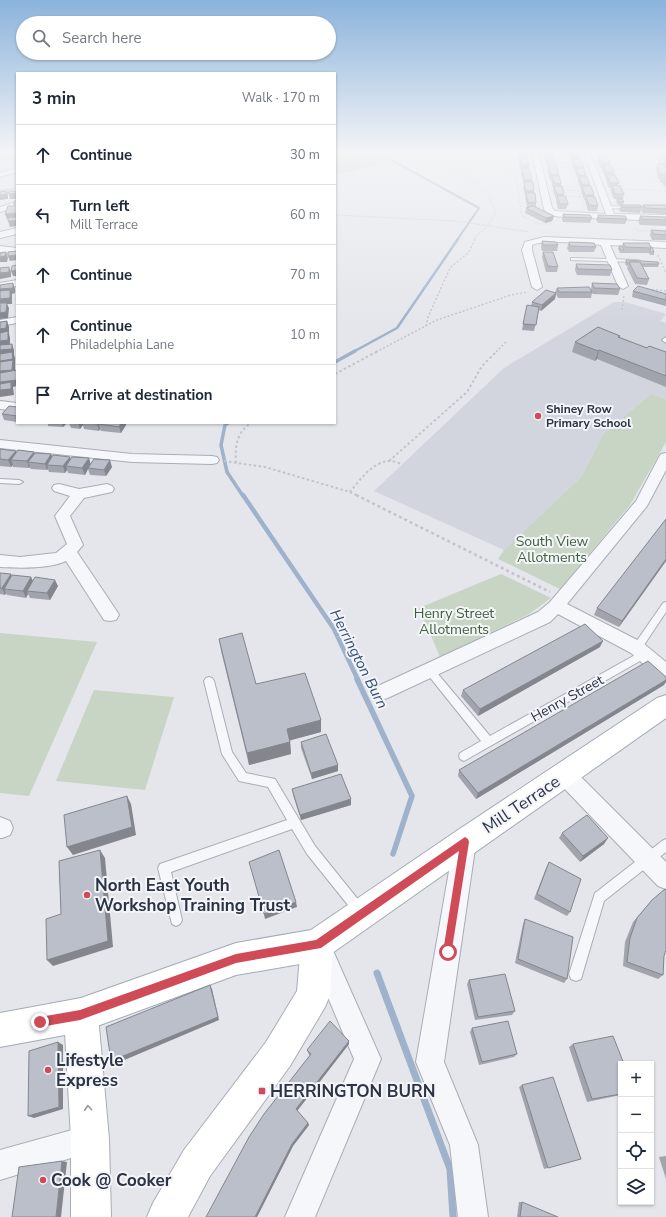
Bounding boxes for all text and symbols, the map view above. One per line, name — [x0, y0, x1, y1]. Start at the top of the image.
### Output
search box — [16, 16, 336, 60]
icon: search — [30, 27, 52, 49]
text: Search here — [62, 28, 142, 48]
text: 3 min — [32, 87, 76, 110]
text: Walk · 170 m — [242, 89, 320, 107]
icon: ahead — [32, 144, 54, 166]
text: Continue — [70, 145, 132, 165]
text: 30 m — [290, 146, 320, 164]
text: Turn left — [70, 196, 129, 216]
icon: left — [32, 204, 54, 226]
text: 60 m — [290, 206, 320, 224]
text: Mill Terrace — [70, 216, 138, 234]
icon: ahead — [32, 264, 54, 286]
text: Continue — [70, 265, 132, 285]
text: 70 m — [290, 266, 320, 284]
text: Continue — [70, 316, 132, 336]
icon: ahead — [32, 324, 54, 346]
text: 10 m — [290, 326, 320, 344]
text: Philadelphia Lane — [70, 336, 174, 354]
icon: arrive — [32, 384, 54, 406]
text: Arrive at destination — [70, 385, 213, 405]
place label: Shiney Row Primary School — [546, 401, 631, 431]
marker: Shiney Row Primary School — [533, 411, 543, 421]
park label: South View Allotments — [516, 532, 589, 567]
park label: Henry Street Allotments — [414, 604, 494, 639]
water label: Herrington Burn — [325, 606, 393, 712]
street label: Henry Street — [527, 671, 607, 726]
street label: Mill Terrace — [478, 770, 564, 839]
place label: North East Youth Workshop Training Trust — [95, 874, 291, 917]
marker: North East Youth Workshop Training Trust — [82, 890, 92, 900]
route start — [439, 943, 457, 961]
route end — [31, 1013, 49, 1031]
place label: Lifestyle Express — [56, 1049, 123, 1092]
map controls — [618, 1061, 654, 1205]
button: + — [618, 1061, 654, 1097]
marker: Lifestyle Express — [43, 1065, 53, 1075]
place label: HERRINGTON BURN — [270, 1080, 436, 1103]
marker: HERRINGTON BURN — [257, 1086, 267, 1096]
button: − — [618, 1097, 654, 1133]
one-way arrow — [83, 1105, 92, 1111]
button: locate — [618, 1133, 654, 1169]
place label: Cook @ Cooker — [51, 1169, 172, 1192]
button: layers — [618, 1169, 654, 1205]
marker: Cook @ Cooker — [38, 1175, 48, 1185]

